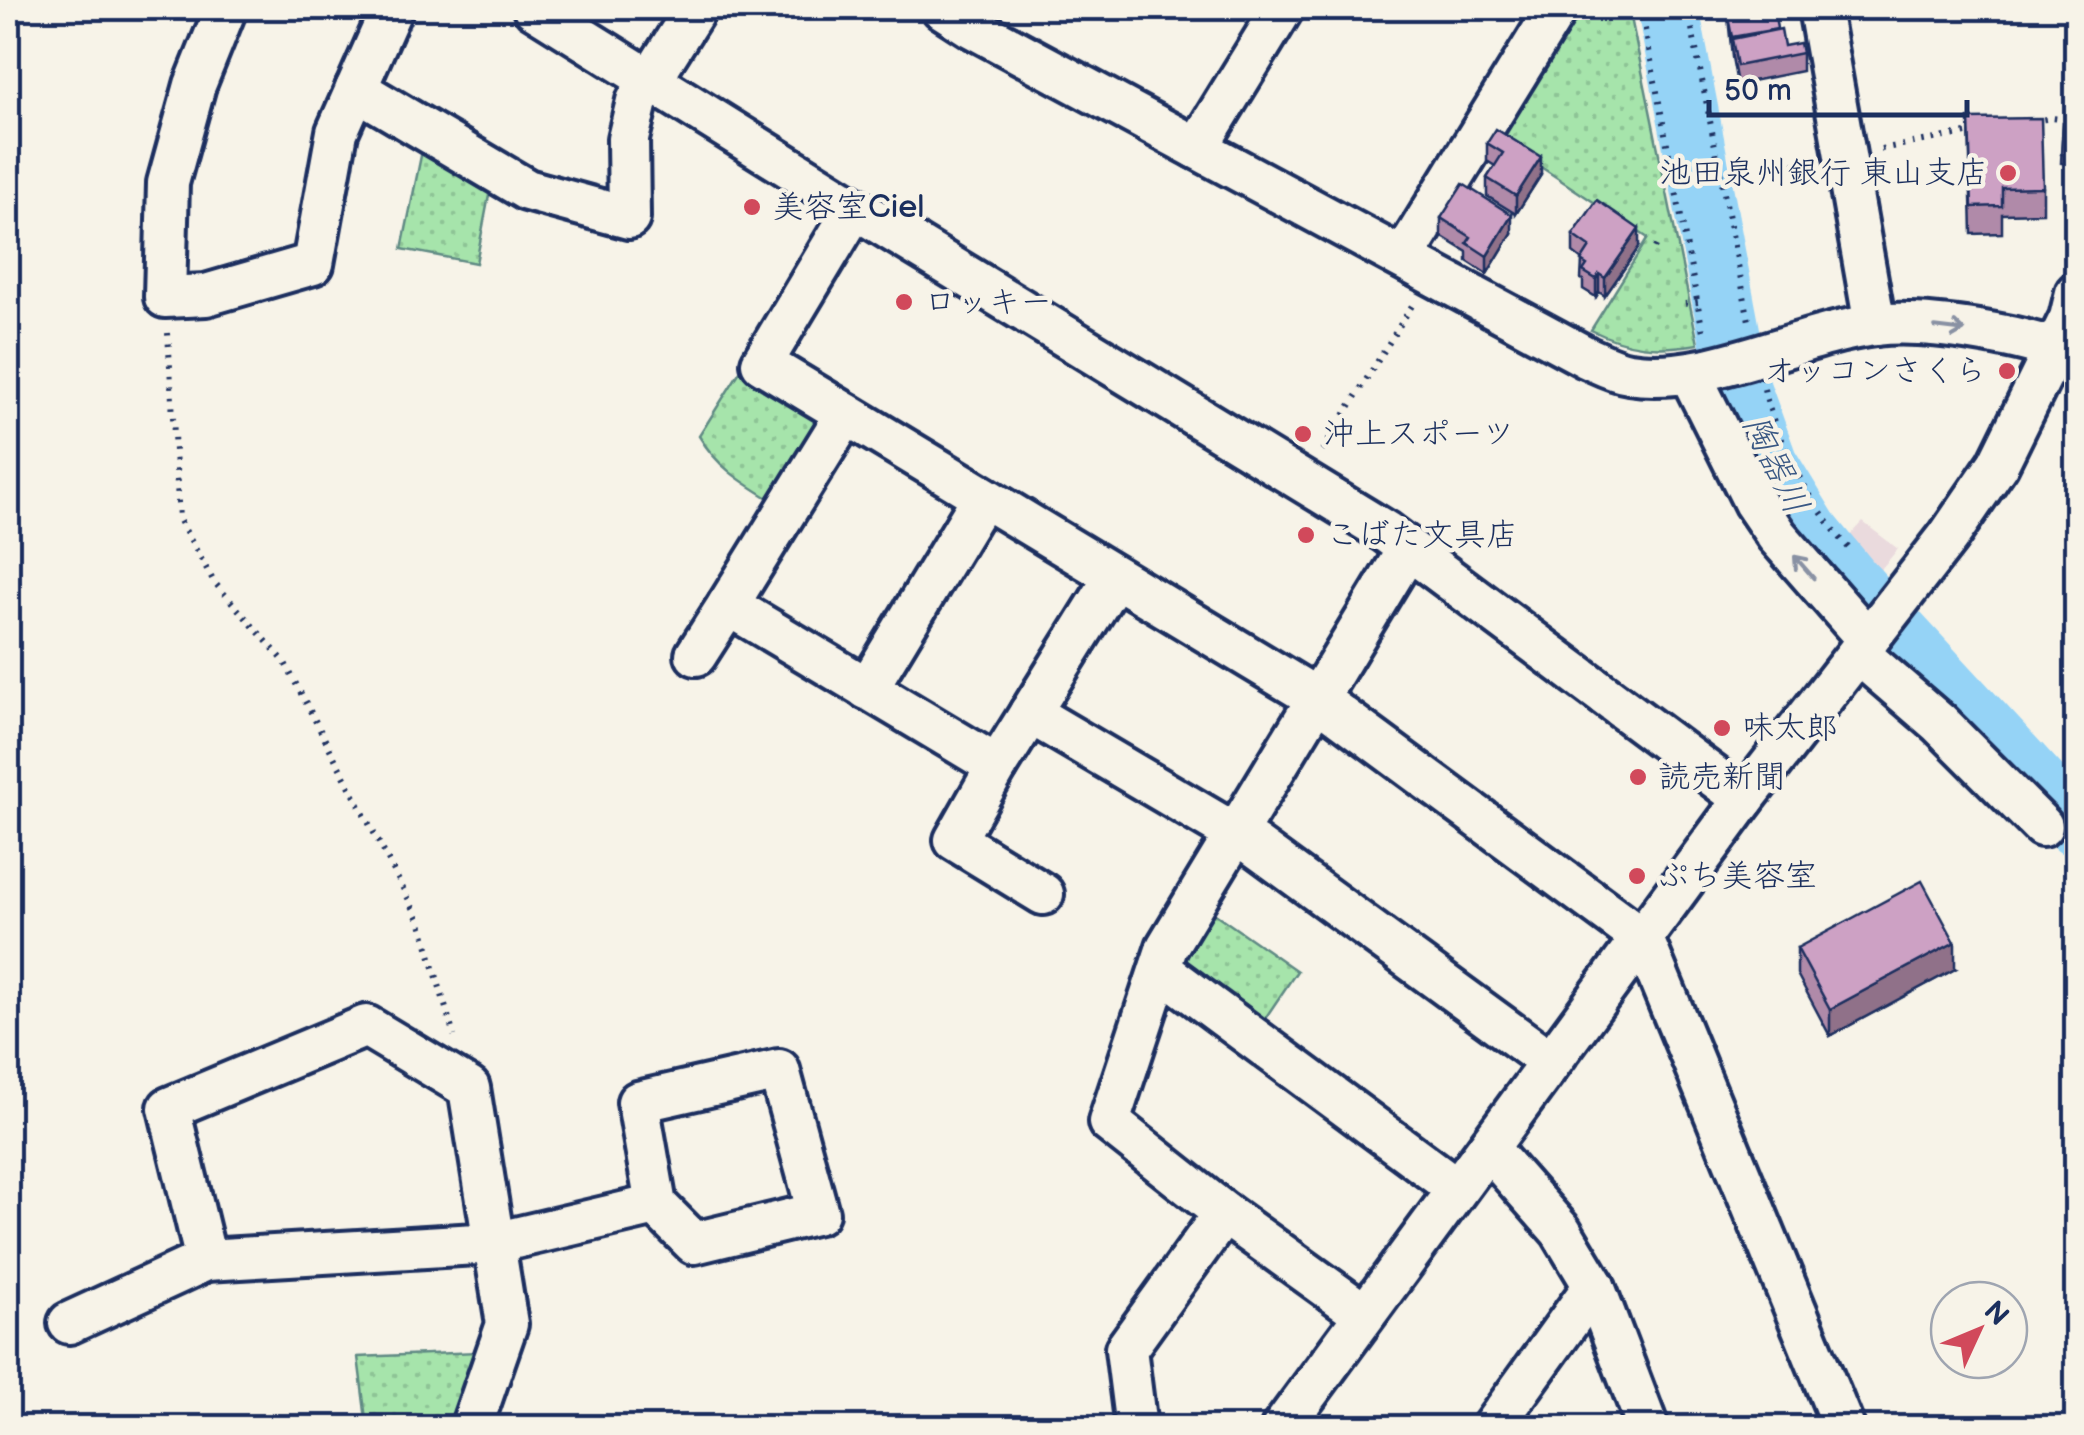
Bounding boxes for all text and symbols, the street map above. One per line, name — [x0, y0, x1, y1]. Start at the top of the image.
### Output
scale bar — [1709, 55, 1966, 117]
text: 50 m — [1724, 73, 1792, 109]
place label: 池田泉州銀行 東山支店 — [1659, 154, 1988, 193]
marker: 池田泉州銀行 東山支店 — [1997, 162, 2019, 184]
place label: 美容室Ciel — [772, 188, 924, 227]
marker: 美容室Ciel — [741, 196, 763, 218]
place label: ロッキー — [924, 283, 1052, 322]
marker: ロッキー — [893, 291, 915, 313]
one-way arrow — [1933, 320, 1965, 339]
place label: オッコンさくら — [1763, 352, 1987, 391]
marker: オッコンさくら — [1996, 360, 2018, 382]
water label: 陶器川 — [1733, 408, 1817, 522]
place label: 沖上スポーツ — [1323, 415, 1514, 454]
marker: 沖上スポーツ — [1292, 423, 1314, 445]
place label: こばた文具店 — [1326, 516, 1518, 555]
marker: こばた文具店 — [1295, 524, 1317, 546]
one-way arrow — [1793, 555, 1815, 581]
place label: 味太郎 — [1742, 709, 1838, 748]
marker: 味太郎 — [1711, 717, 1733, 739]
place label: 読売新聞 — [1658, 758, 1786, 797]
marker: 読売新聞 — [1627, 766, 1649, 788]
place label: ぷち美容室 — [1657, 857, 1817, 896]
marker: ぷち美容室 — [1626, 865, 1648, 887]
north arrow — [1929, 1280, 2029, 1380]
text: N — [1977, 1295, 2015, 1333]

